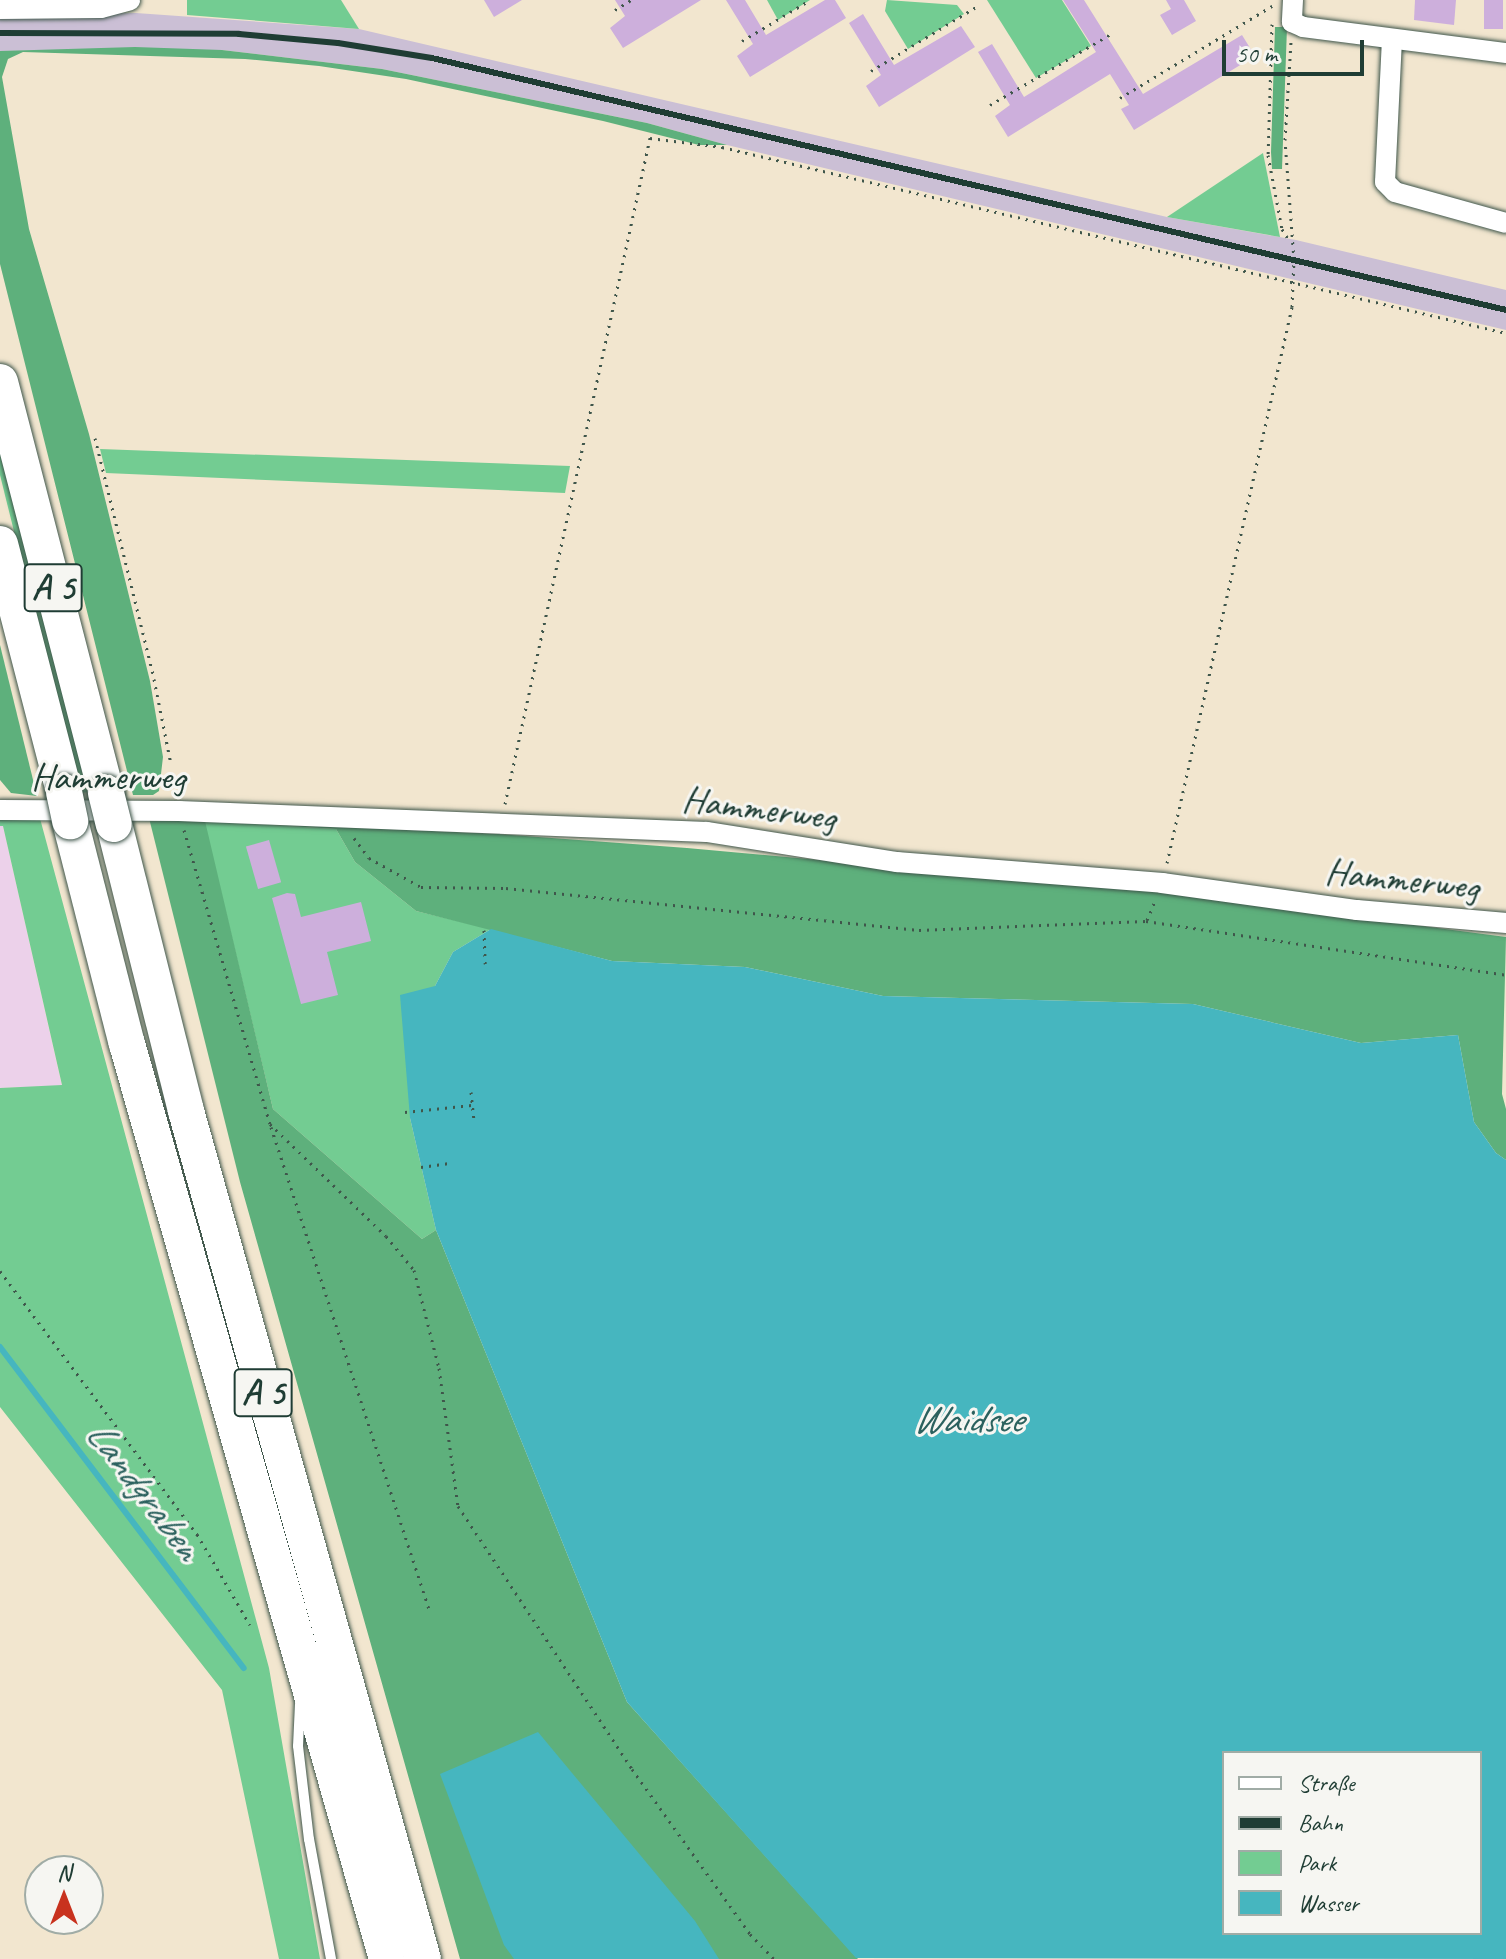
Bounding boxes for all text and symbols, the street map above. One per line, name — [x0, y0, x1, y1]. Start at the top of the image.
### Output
scale bar — [1226, 24, 1368, 74]
text: 50 m — [1236, 39, 1277, 69]
road number: A 5 — [23, 556, 83, 620]
street label: Hammerweg — [31, 754, 185, 800]
street label: Hammerweg — [680, 776, 838, 840]
street label: Hammerweg — [1323, 848, 1481, 910]
road number: A 5 — [233, 1361, 293, 1425]
water label: Waidsee — [912, 1395, 1022, 1443]
water label: Landgraben — [76, 1411, 212, 1569]
legend — [1222, 1751, 1482, 1935]
text: Straße — [1298, 1768, 1355, 1798]
text: Bahn — [1298, 1808, 1343, 1838]
text: Park — [1298, 1848, 1336, 1878]
north arrow — [24, 1855, 104, 1935]
text: N — [57, 1859, 71, 1887]
text: Wasser — [1298, 1888, 1359, 1918]

